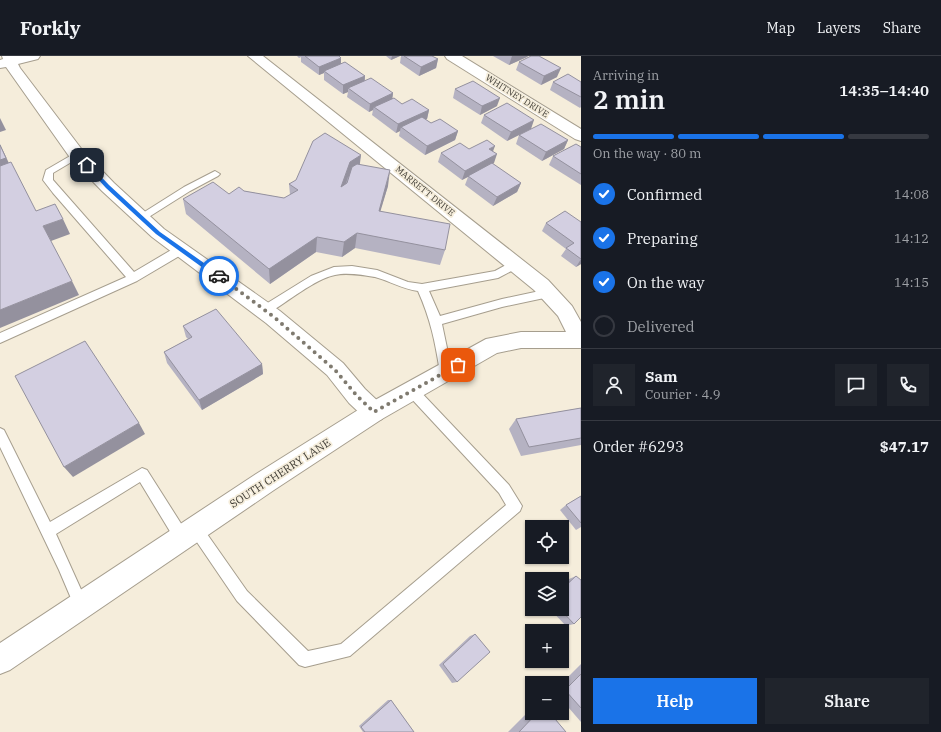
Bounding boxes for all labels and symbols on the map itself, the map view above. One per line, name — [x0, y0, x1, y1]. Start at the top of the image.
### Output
street label: WHITNEY DRIVE — [484, 72, 551, 120]
pin — [70, 148, 104, 182]
street label: MARRETT DRIVE — [393, 163, 457, 218]
courier — [199, 256, 239, 296]
pin — [441, 348, 475, 382]
street label: SOUTH CHERRY LANE — [227, 435, 333, 511]

